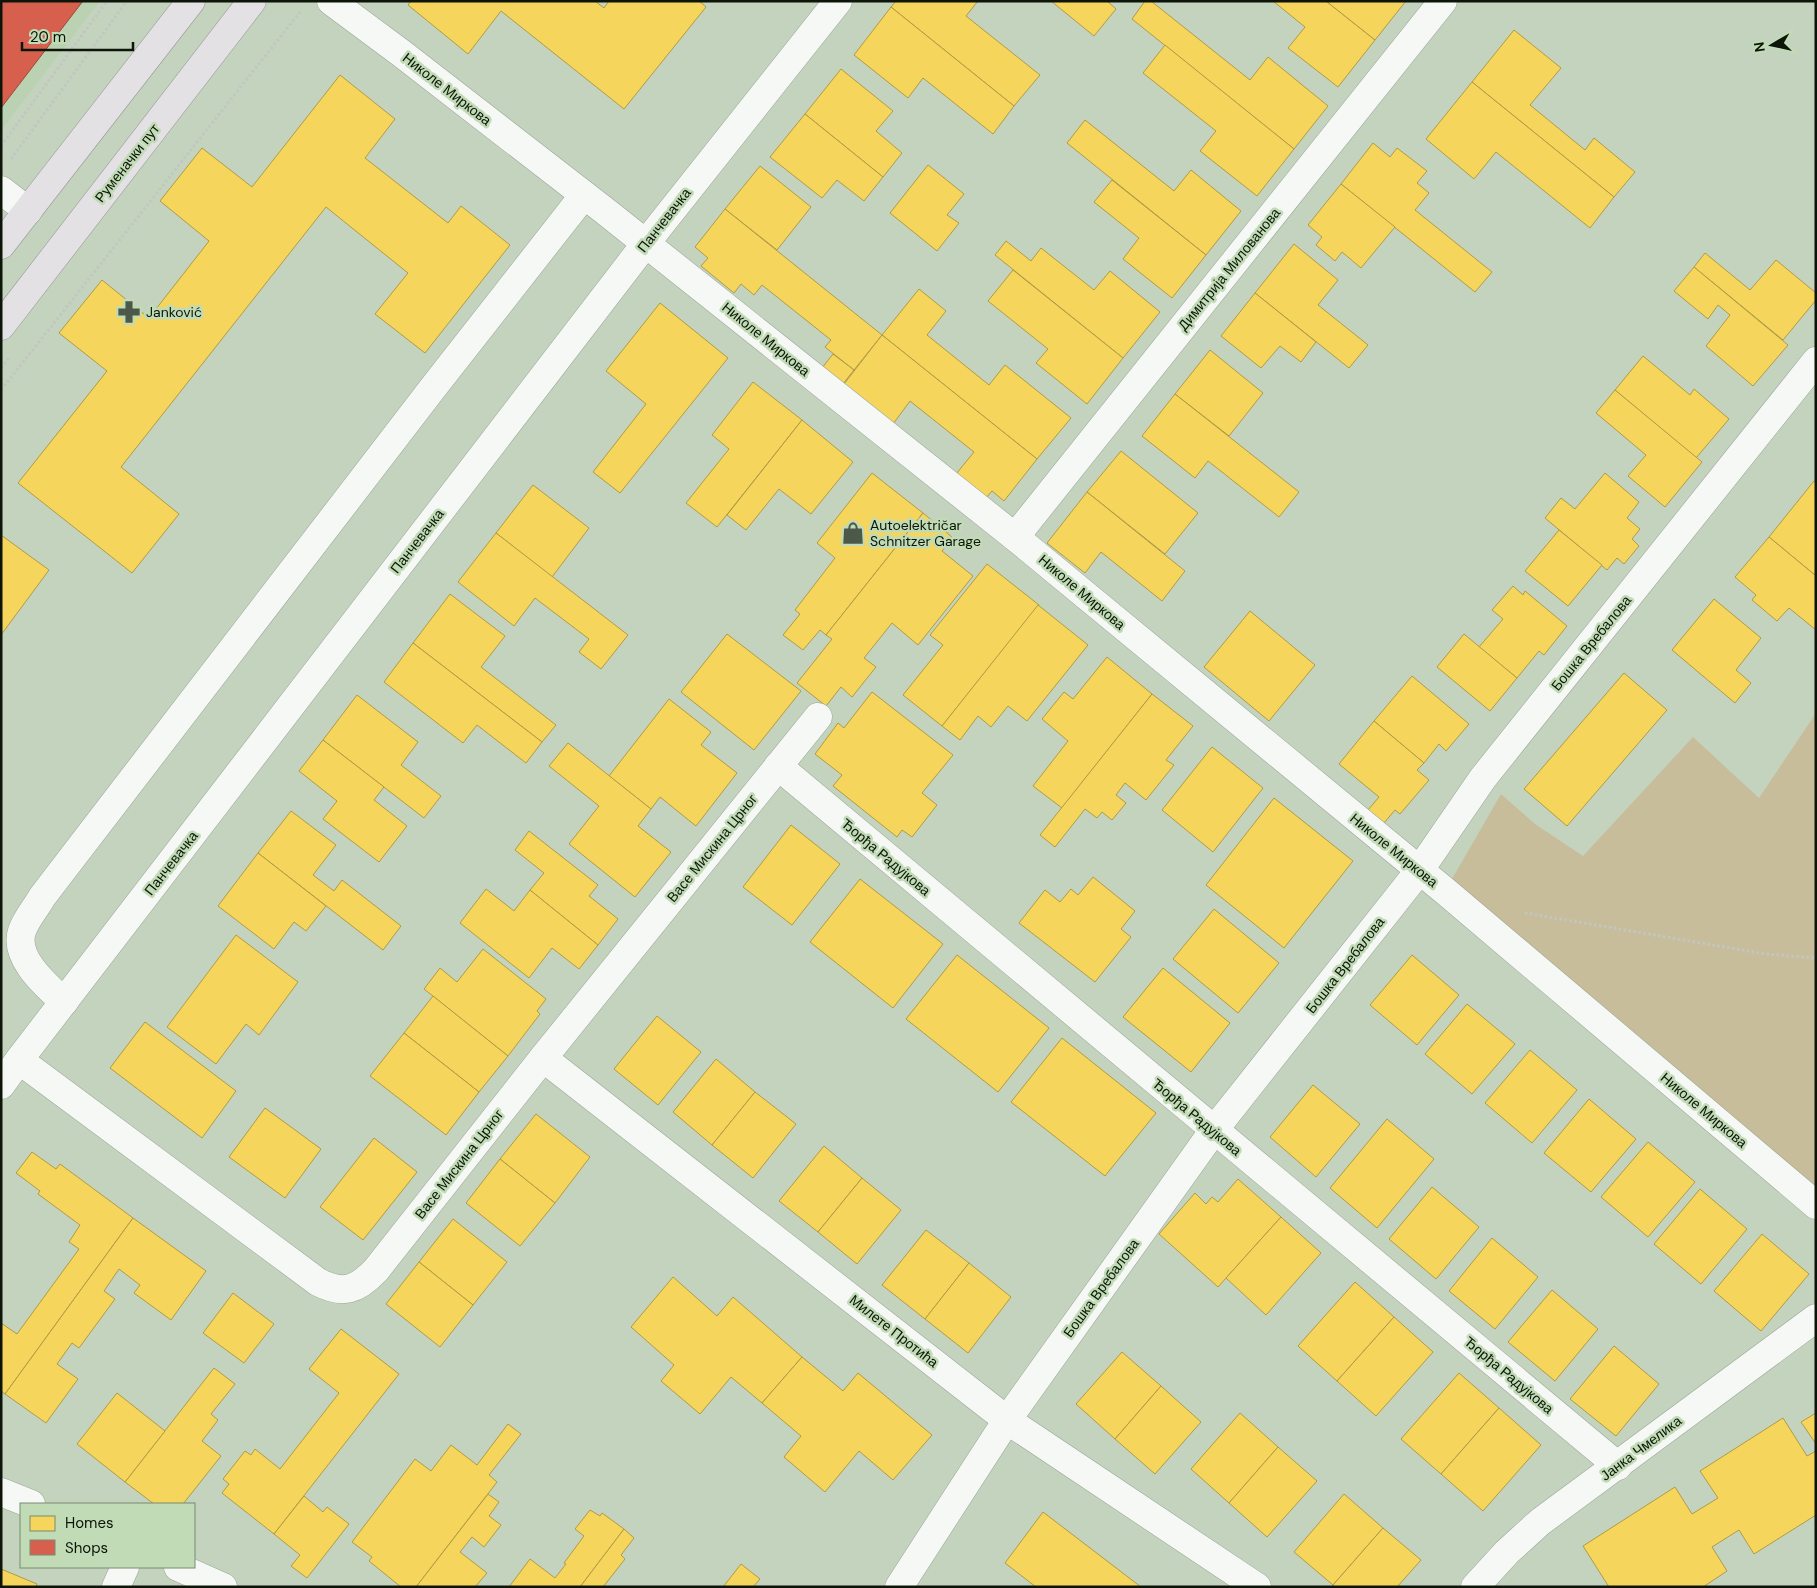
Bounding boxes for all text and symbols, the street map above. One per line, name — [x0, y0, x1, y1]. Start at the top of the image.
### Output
scale bar — [22, 20, 134, 52]
north arrow — [1747, 20, 1797, 70]
text: 20 m — [30, 27, 66, 47]
text: N — [1749, 41, 1769, 53]
street label: Николе Миркова — [399, 49, 495, 129]
street label: Руменачки пут — [91, 120, 164, 206]
street label: Панчевачка — [633, 184, 695, 256]
street label: Димитрија Милованова — [1174, 204, 1284, 334]
street label: Николе Миркова — [718, 298, 814, 380]
pharmacy icon: Janković — [116, 299, 142, 325]
place label: Janković — [146, 303, 202, 321]
street label: Панчевачка — [386, 505, 448, 577]
place label: Autoelektričar Schnitzer Garage — [870, 516, 981, 550]
shop icon: Autoelektričar Schnitzer Garage — [840, 520, 866, 546]
street label: Николе Миркова — [1035, 550, 1129, 634]
street label: Бошка Вребалова — [1547, 591, 1635, 694]
street label: Васе Мискина Црног — [663, 790, 761, 906]
street label: Николе Миркова — [1346, 809, 1442, 891]
street label: Ђорђа Радујкова — [838, 814, 934, 900]
street label: Панчевачка — [140, 827, 202, 899]
street label: Бошка Вребалова — [1302, 913, 1388, 1017]
street label: Николе Миркова — [1657, 1068, 1751, 1152]
street label: Ђорђа Радујкова — [1149, 1074, 1245, 1160]
street label: Васе Мискина Црног — [411, 1106, 507, 1222]
street label: Бошка Вребалова — [1059, 1235, 1143, 1341]
street label: Милете Протића — [846, 1291, 942, 1371]
street label: Ђорђа Радујкова — [1461, 1332, 1557, 1418]
street label: Јанка Чмелика — [1597, 1412, 1685, 1484]
legend — [20, 1503, 195, 1568]
text: Homes — [65, 1513, 114, 1533]
text: Shops — [65, 1538, 108, 1558]

